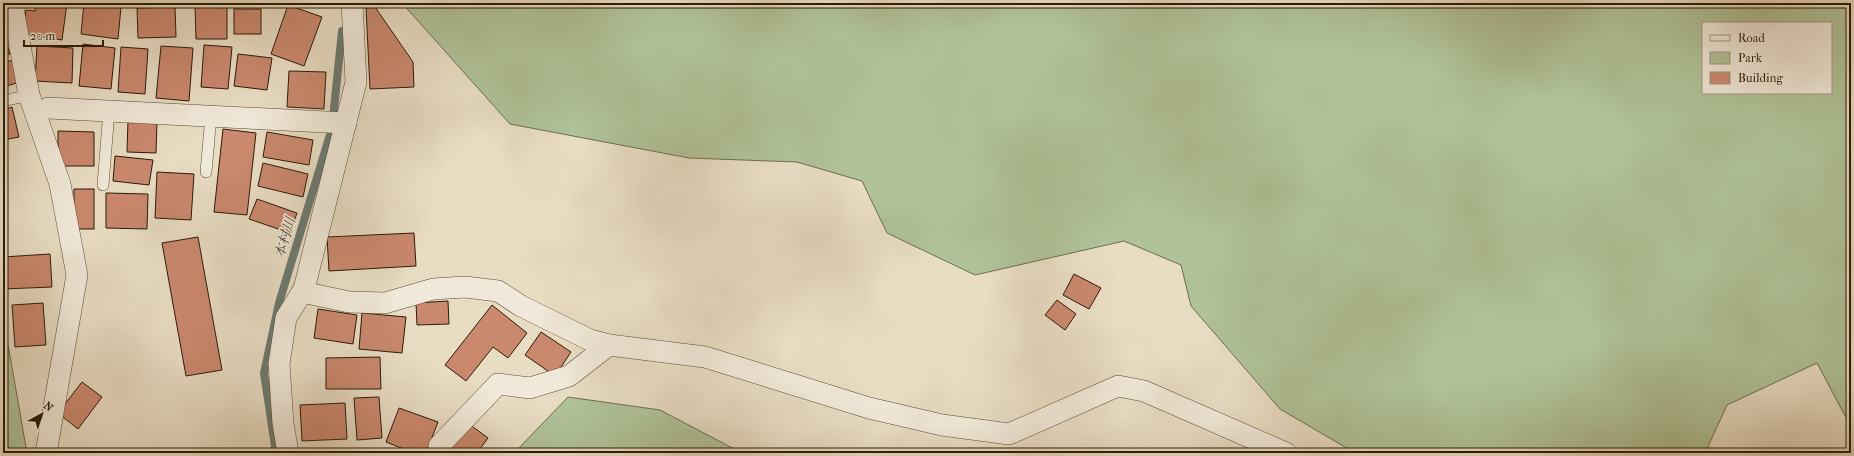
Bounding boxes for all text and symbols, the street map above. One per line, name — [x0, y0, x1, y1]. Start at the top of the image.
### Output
scale bar — [24, 22, 103, 48]
legend — [1702, 22, 1832, 94]
text: 20 m — [30, 29, 55, 43]
text: Road — [1738, 31, 1765, 45]
text: Park — [1738, 51, 1763, 65]
text: Building — [1738, 71, 1783, 85]
water label: 本村川 — [271, 214, 300, 261]
north arrow — [22, 394, 62, 434]
text: N — [41, 399, 56, 415]

